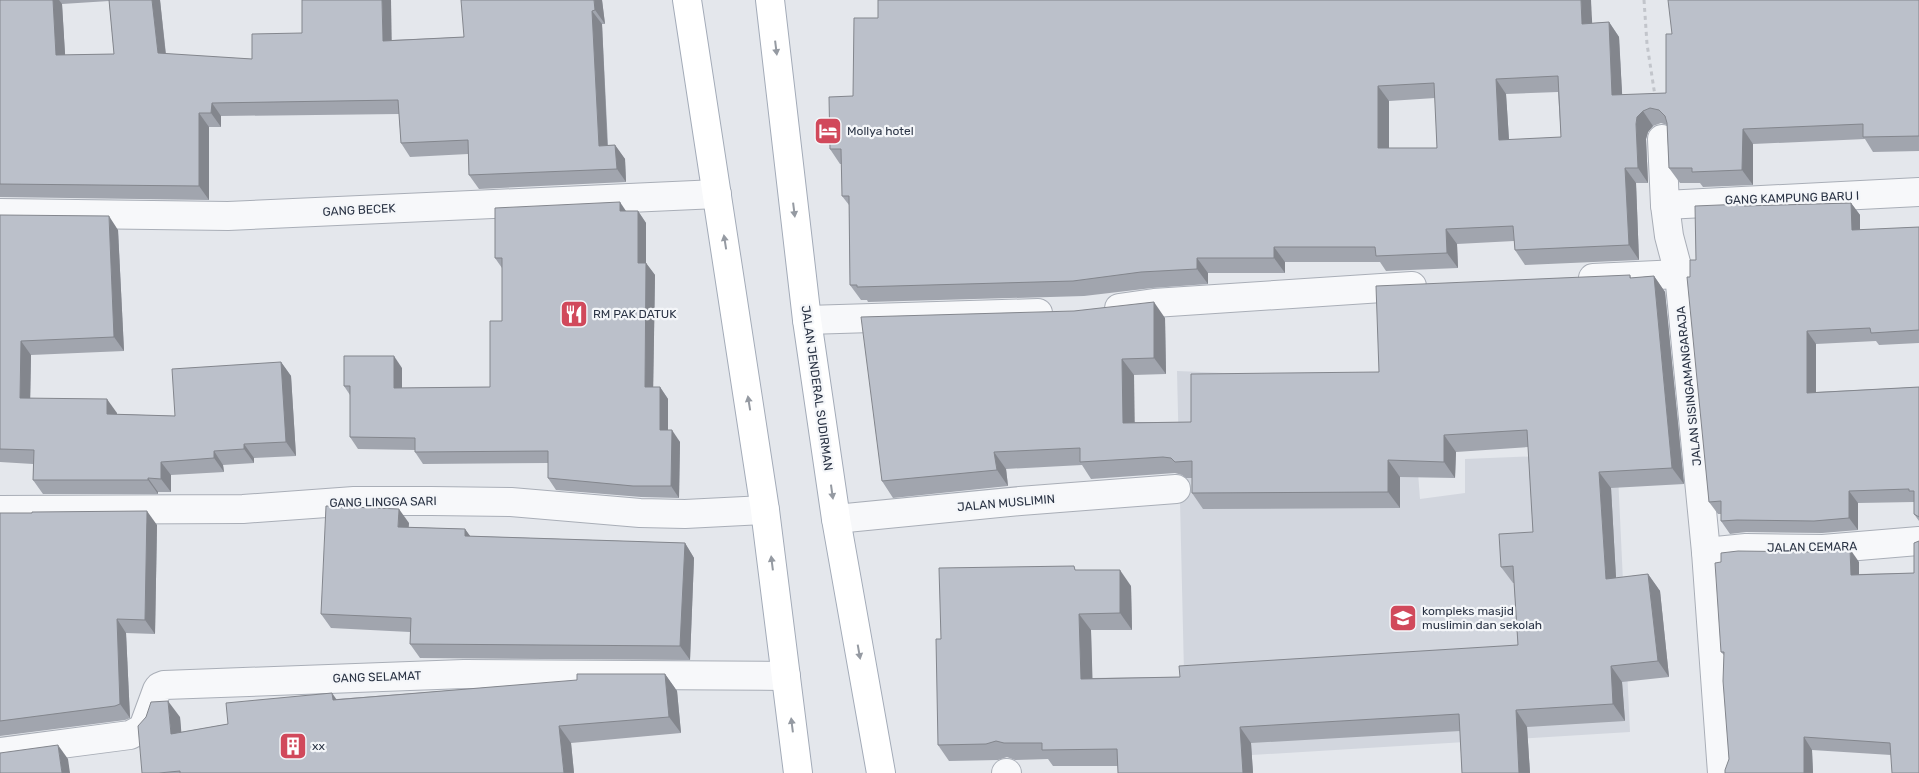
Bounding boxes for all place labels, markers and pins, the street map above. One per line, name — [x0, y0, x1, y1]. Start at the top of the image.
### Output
hotel icon: Mollya hotel — [813, 116, 843, 146]
place label: Mollya hotel — [847, 124, 914, 138]
restaurant icon: RM PAK DATUK — [559, 299, 589, 329]
place label: RM PAK DATUK — [593, 307, 677, 321]
school or university icon: kompleks masjid muslimin dan sekolah — [1388, 603, 1418, 633]
place label: kompleks masjid muslimin dan sekolah — [1422, 604, 1542, 632]
building icon: xx — [278, 731, 308, 761]
place label: xx — [312, 739, 325, 753]

